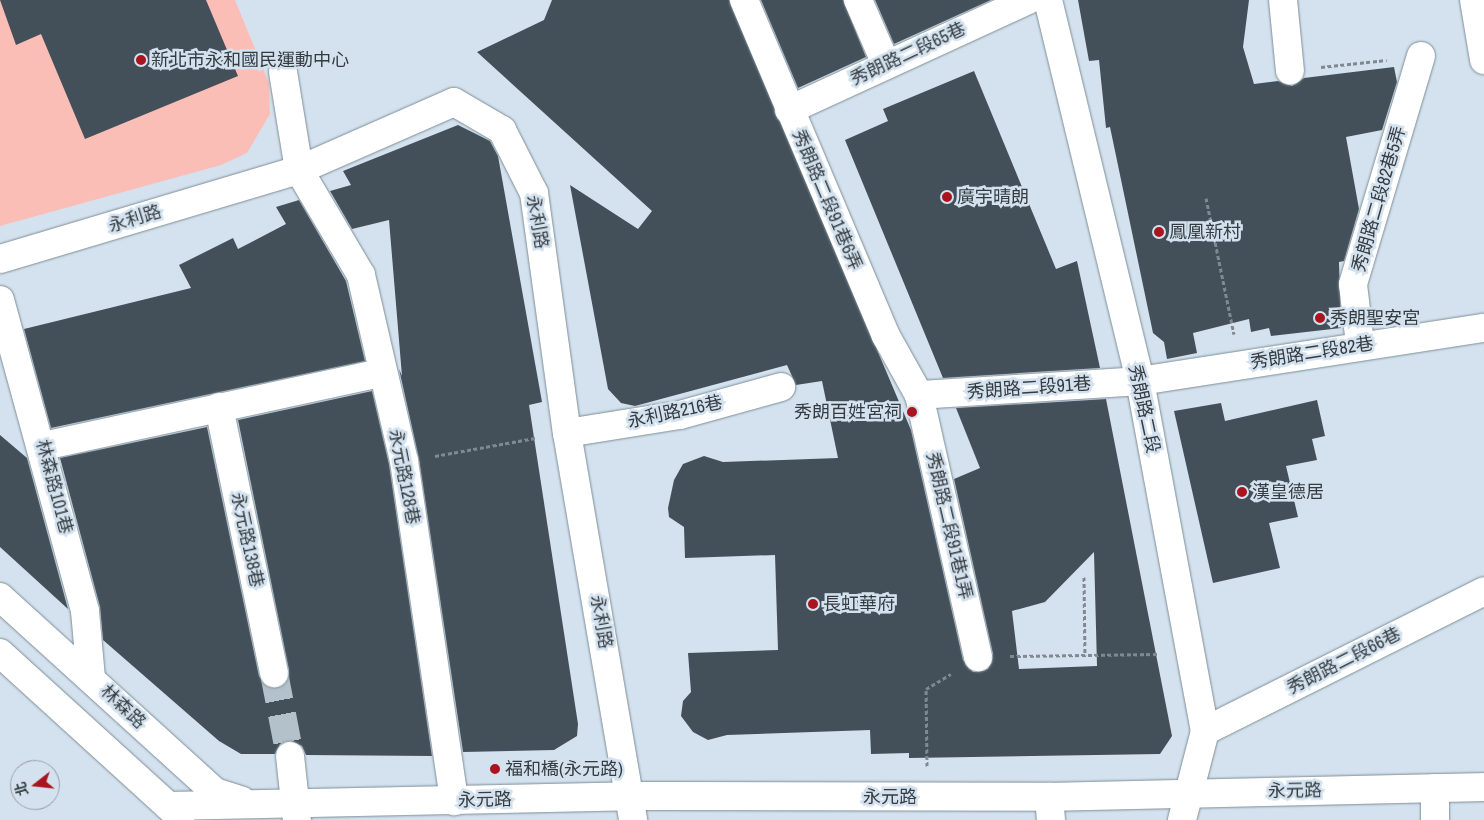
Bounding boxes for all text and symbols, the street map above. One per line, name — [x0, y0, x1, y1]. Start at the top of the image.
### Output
street label: 秀朗路二段65巷 — [847, 18, 969, 90]
place label: 新北市永和國民運動中心 — [151, 49, 349, 71]
marker: 新北市永和國民運動中心 — [135, 54, 147, 66]
street label: 秀朗路二段82巷5弄 — [1348, 124, 1410, 274]
street label: 秀朗路二段91巷6弄 — [788, 126, 866, 274]
place label: 廣宇晴朗 — [957, 186, 1029, 208]
marker: 廣宇晴朗 — [941, 191, 953, 203]
street label: 永利路 — [522, 194, 552, 250]
street label: 永利路 — [106, 201, 164, 237]
place label: 鳳凰新村 — [1169, 221, 1241, 243]
marker: 鳳凰新村 — [1153, 226, 1165, 238]
place label: 秀朗聖安宮 — [1330, 307, 1420, 329]
marker: 秀朗聖安宮 — [1314, 312, 1326, 324]
street label: 秀朗路二段82巷 — [1249, 333, 1375, 373]
street label: 秀朗路二段 — [1124, 363, 1164, 455]
street label: 秀朗路二段91巷 — [966, 373, 1092, 403]
street label: 永利路216巷 — [625, 391, 725, 433]
place label: 秀朗百姓宮祠 — [794, 401, 902, 423]
marker: 秀朗百姓宮祠 — [906, 406, 918, 418]
street label: 永元路128巷 — [384, 428, 424, 526]
street label: 林森路101巷 — [31, 438, 77, 536]
street label: 秀朗路二段91巷1弄 — [922, 450, 976, 602]
place label: 漢皇德居 — [1252, 481, 1324, 503]
marker: 漢皇德居 — [1236, 486, 1248, 498]
street label: 永元路138巷 — [226, 490, 268, 590]
place label: 長虹華府 — [823, 593, 895, 615]
street label: 永利路 — [586, 594, 616, 650]
marker: 長虹華府 — [807, 598, 819, 610]
street label: 秀朗路二段66巷 — [1284, 623, 1404, 699]
street label: 林森路 — [96, 681, 150, 733]
place label: 福和橋(永元路) — [505, 758, 623, 780]
north arrow — [10, 760, 60, 810]
marker: 福和橋(永元路) — [489, 763, 501, 775]
text: 北 — [11, 780, 32, 798]
street label: 永元路 — [1268, 780, 1322, 802]
street label: 永元路 — [863, 786, 917, 808]
street label: 永元路 — [458, 789, 512, 811]

